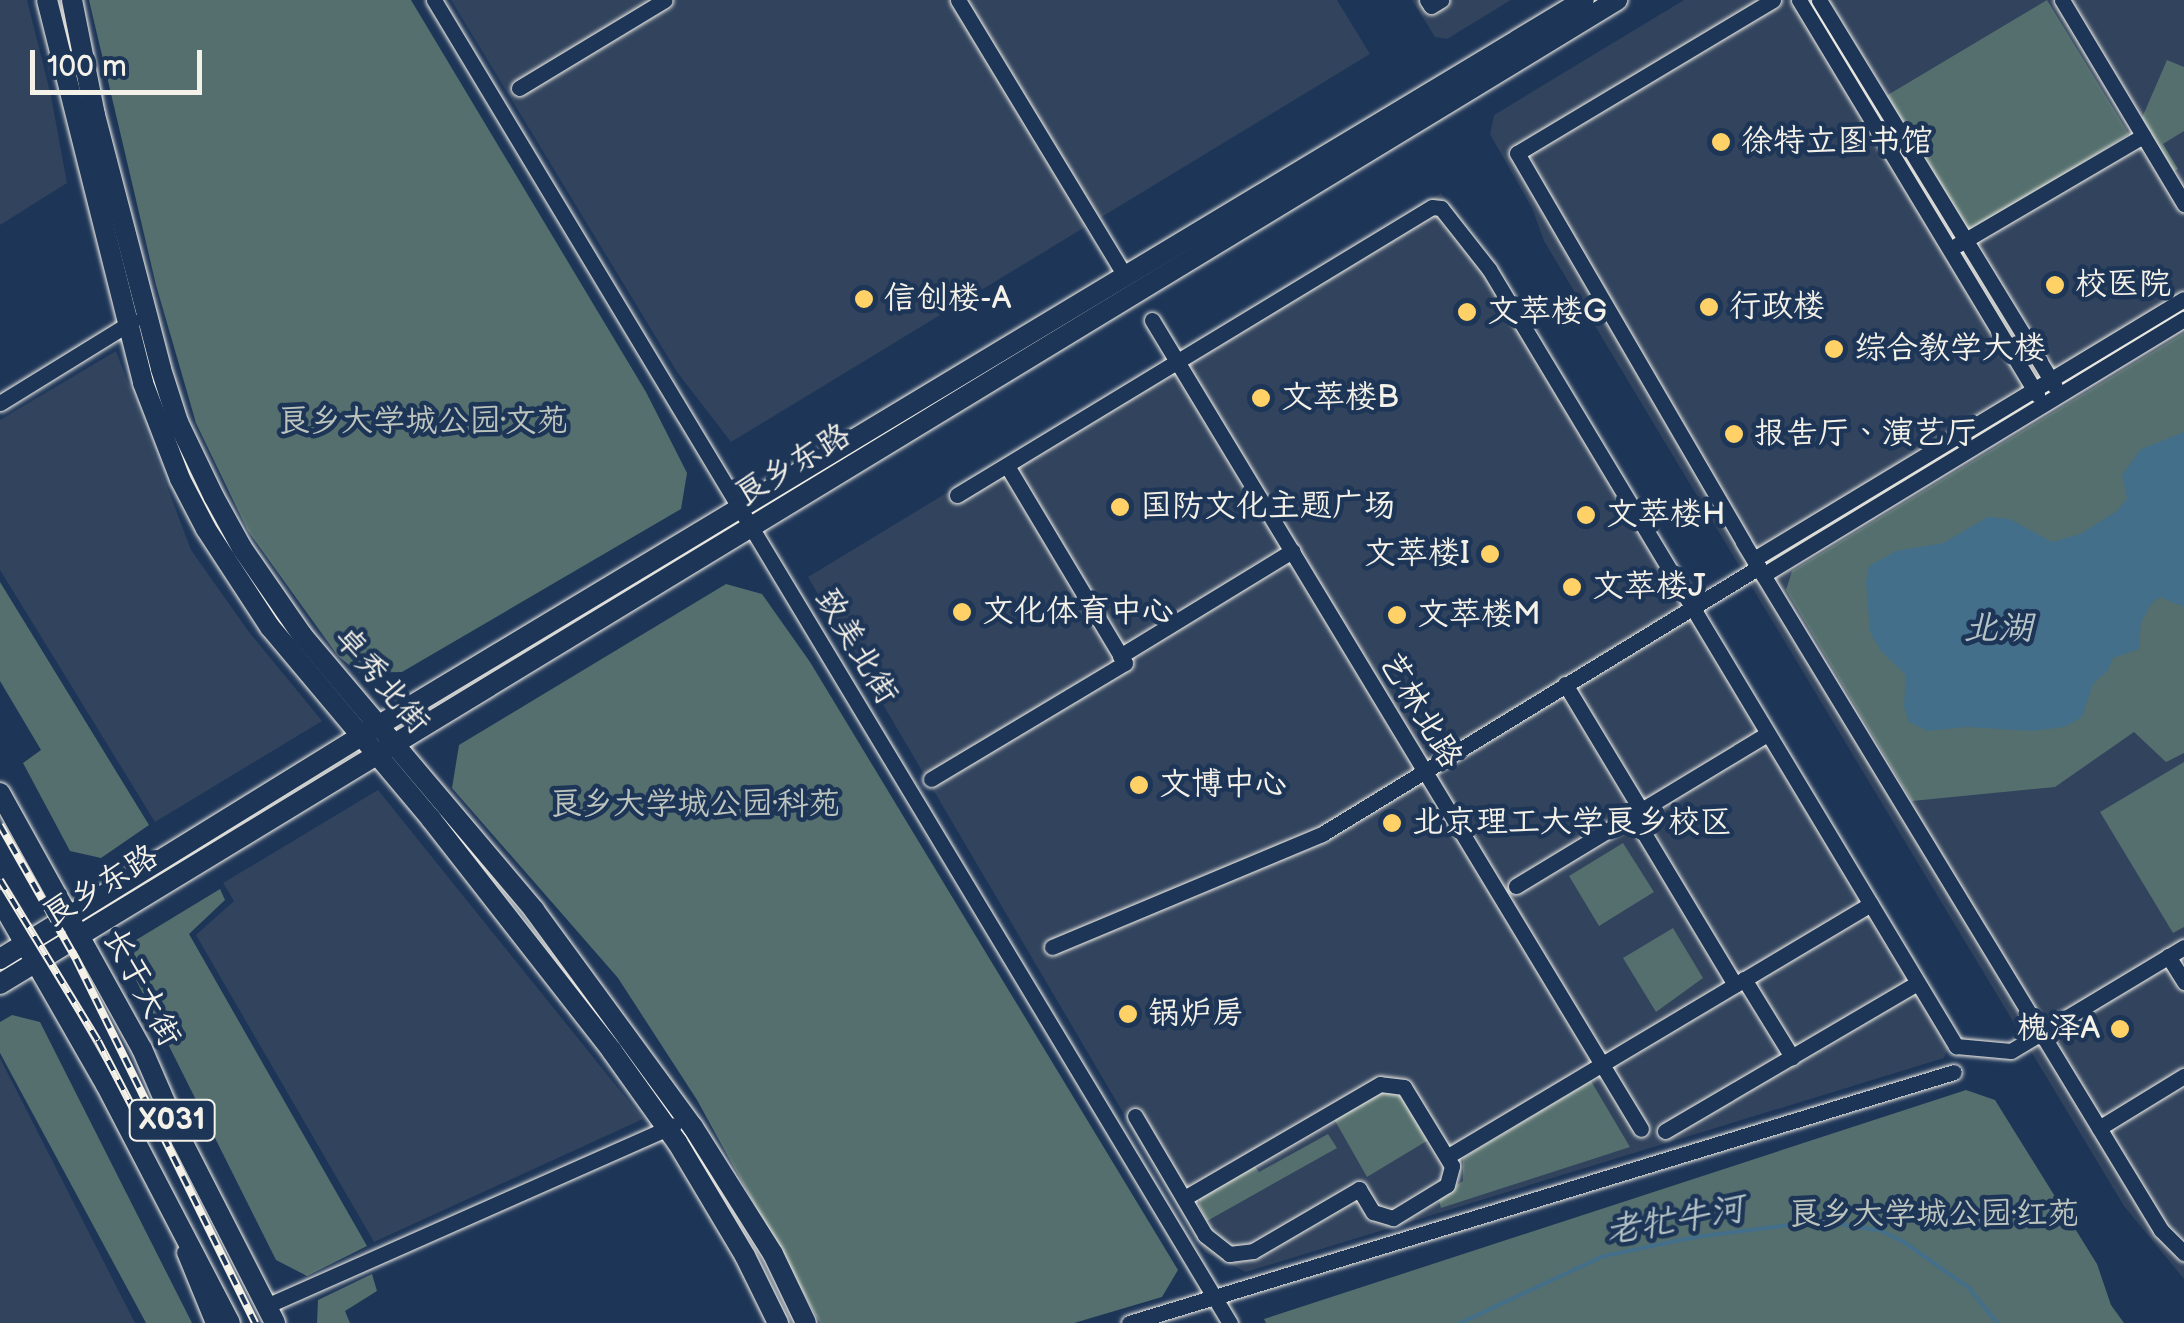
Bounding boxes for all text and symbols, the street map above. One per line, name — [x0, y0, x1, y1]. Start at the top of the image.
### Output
scale bar — [35, 30, 208, 92]
text: 100 m — [47, 49, 127, 85]
place label: 徐特立图书馆 — [1741, 123, 1933, 161]
marker: 徐特立图书馆 — [1710, 131, 1732, 153]
place label: 校医院 — [2075, 266, 2171, 304]
marker: 校医院 — [2044, 274, 2066, 296]
place label: 信创楼-A — [884, 280, 1011, 318]
marker: 信创楼-A — [853, 288, 875, 310]
place label: 行政楼 — [1729, 288, 1825, 326]
place label: 文萃楼G — [1487, 293, 1607, 331]
marker: 行政楼 — [1698, 296, 1720, 318]
marker: 文萃楼G — [1456, 301, 1478, 323]
place label: 综合教学大楼 — [1854, 330, 2046, 368]
marker: 综合教学大楼 — [1823, 338, 1845, 360]
place label: 文萃楼B — [1281, 379, 1399, 417]
marker: 文萃楼B — [1250, 387, 1272, 409]
park label: 良乡大学城公园·文苑 — [277, 403, 569, 441]
place label: 报告厅、演艺厅 — [1754, 415, 1978, 453]
street label: 良乡东路 — [728, 417, 858, 515]
marker: 报告厅、演艺厅 — [1723, 423, 1745, 445]
place label: 国防文化主题广场 — [1140, 488, 1396, 526]
marker: 国防文化主题广场 — [1109, 496, 1131, 518]
place label: 文萃楼H — [1606, 496, 1725, 534]
marker: 文萃楼H — [1575, 504, 1597, 526]
place label: 文萃楼I — [1364, 535, 1470, 573]
marker: 文萃楼I — [1479, 543, 1501, 565]
place label: 文萃楼J — [1592, 568, 1705, 606]
marker: 文萃楼J — [1561, 576, 1583, 598]
street label: 致美北街 — [807, 582, 905, 712]
place label: 文化体育中心 — [982, 593, 1174, 631]
place label: 文萃楼M — [1417, 596, 1541, 634]
marker: 文化体育中心 — [951, 601, 973, 623]
marker: 文萃楼M — [1386, 604, 1408, 626]
water label: 北湖 — [1963, 608, 2033, 650]
street label: 卓秀北街 — [325, 620, 437, 742]
street label: 艺林北路 — [1371, 646, 1469, 776]
place label: 文博中心 — [1159, 766, 1287, 804]
marker: 文博中心 — [1128, 774, 1150, 796]
park label: 良乡大学城公园·科苑 — [549, 786, 841, 824]
place label: 北京理工大学良乡校区 — [1412, 804, 1732, 842]
marker: 北京理工大学良乡校区 — [1381, 812, 1403, 834]
street label: 良乡东路 — [36, 838, 166, 936]
street label: 长于大街 — [94, 922, 188, 1054]
place label: 锅炉房 — [1148, 995, 1244, 1033]
marker: 锅炉房 — [1117, 1003, 1139, 1025]
place label: 槐泽A — [2016, 1010, 2100, 1048]
marker: 槐泽A — [2109, 1018, 2131, 1040]
road number: X031 — [127, 1095, 217, 1145]
water label: 老牤牛河 — [1602, 1188, 1748, 1254]
park label: 良乡大学城公园·红苑 — [1788, 1196, 2080, 1234]

